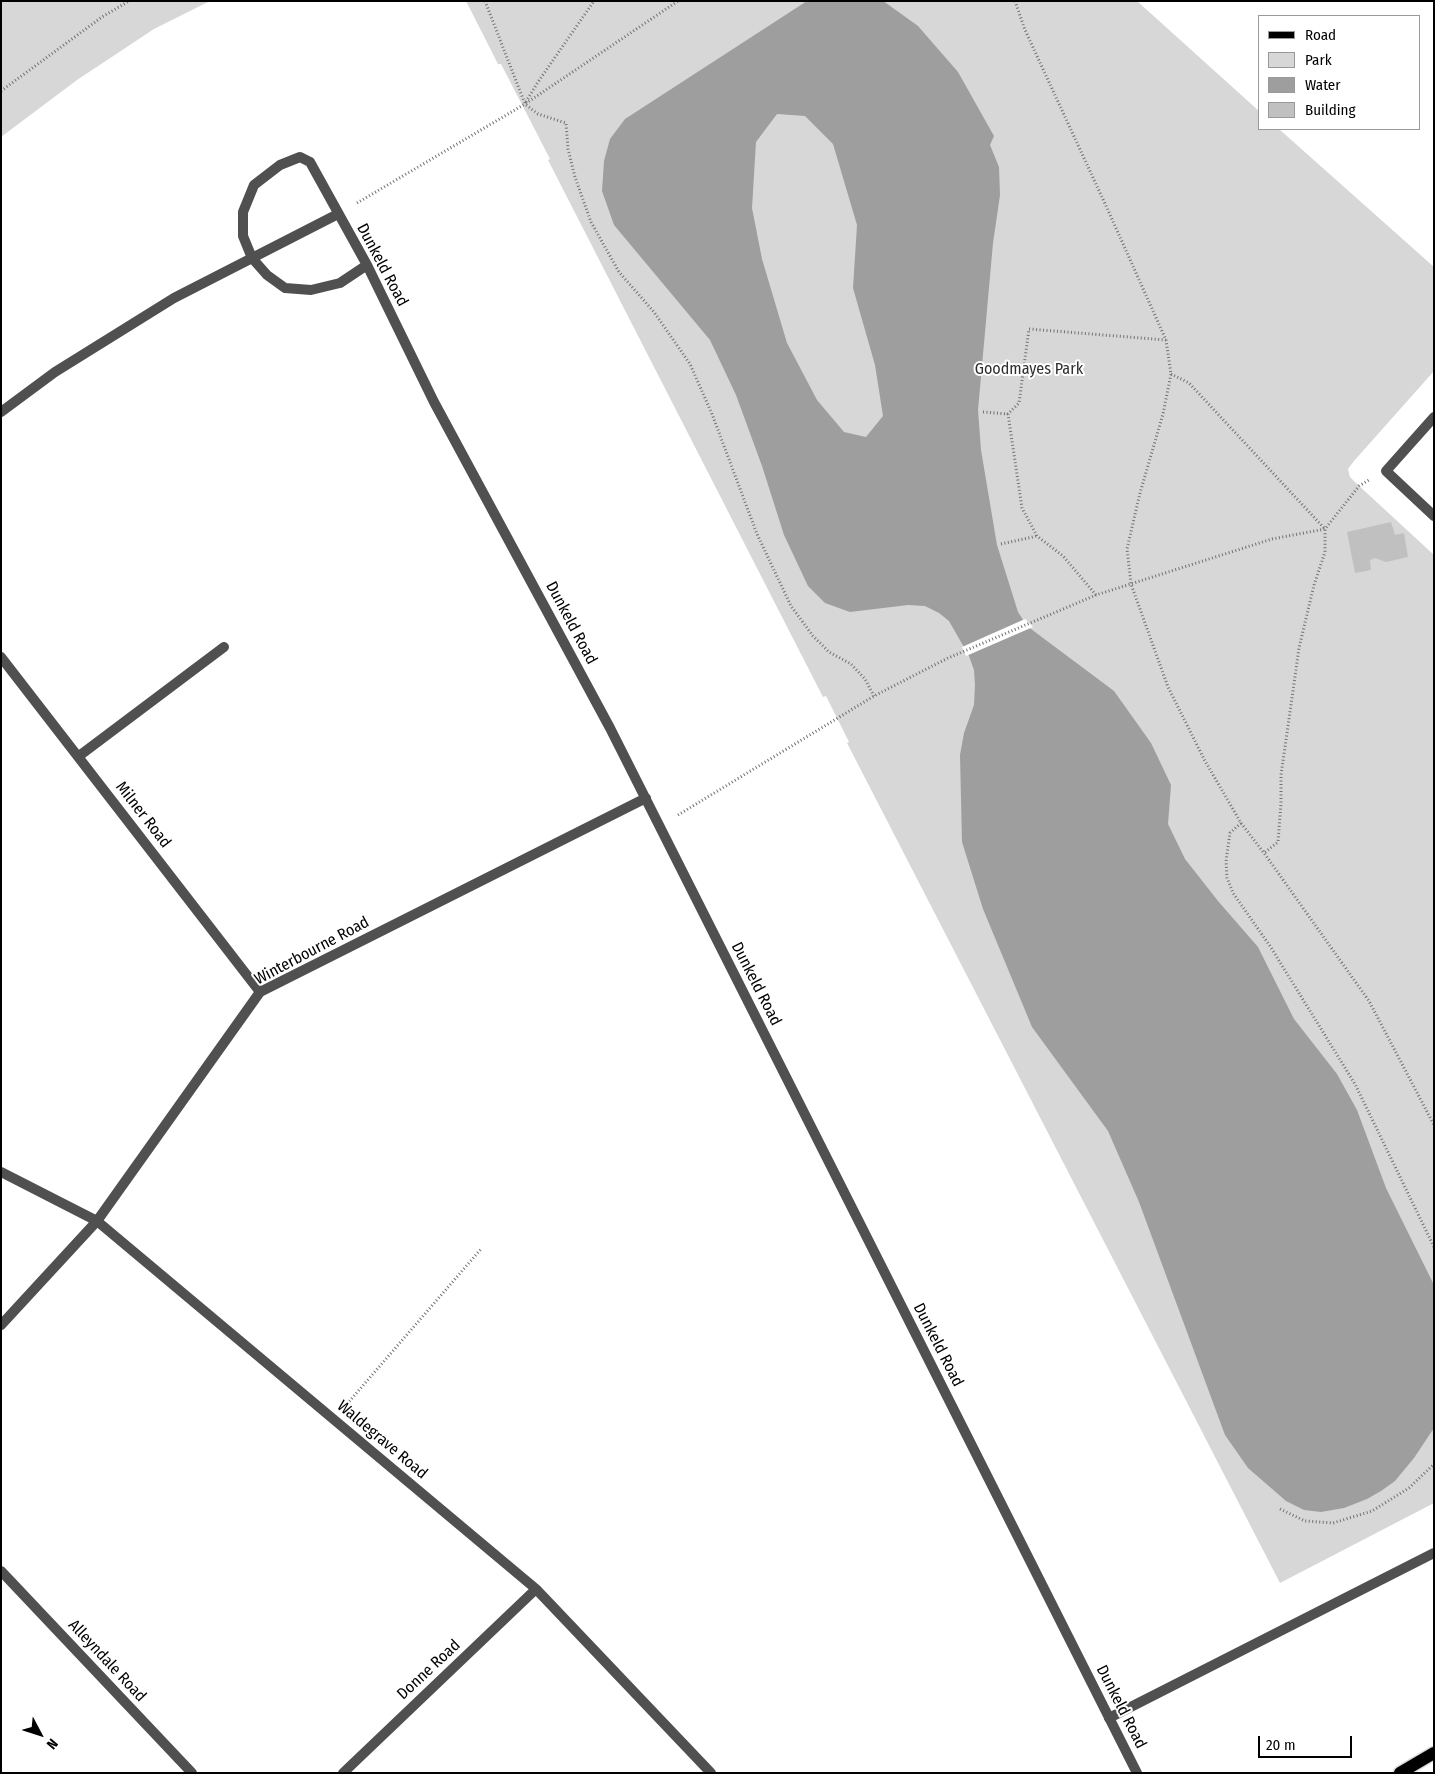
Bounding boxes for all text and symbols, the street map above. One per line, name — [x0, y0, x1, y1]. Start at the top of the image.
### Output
legend — [1258, 15, 1420, 130]
text: Road — [1305, 26, 1336, 44]
text: Park — [1305, 51, 1332, 69]
text: Water — [1305, 76, 1340, 94]
text: Building — [1305, 101, 1356, 119]
street label: Dunkeld Road — [352, 220, 412, 310]
park label: Goodmayes Park — [975, 360, 1083, 380]
street label: Dunkeld Road — [541, 578, 601, 668]
street label: Milner Road — [111, 778, 175, 852]
street label: Winterbourne Road — [251, 913, 373, 989]
street label: Dunkeld Road — [727, 939, 785, 1029]
street label: Dunkeld Road — [909, 1300, 967, 1390]
street label: Waldegrave Road — [333, 1397, 431, 1483]
street label: Alleyndale Road — [64, 1616, 150, 1706]
street label: Donne Road — [393, 1636, 465, 1704]
street label: Dunkeld Road — [1092, 1662, 1150, 1752]
north arrow — [15, 1709, 65, 1759]
scale bar — [1260, 1726, 1354, 1758]
text: N — [43, 1735, 61, 1753]
text: 20 m — [1266, 1736, 1296, 1754]

